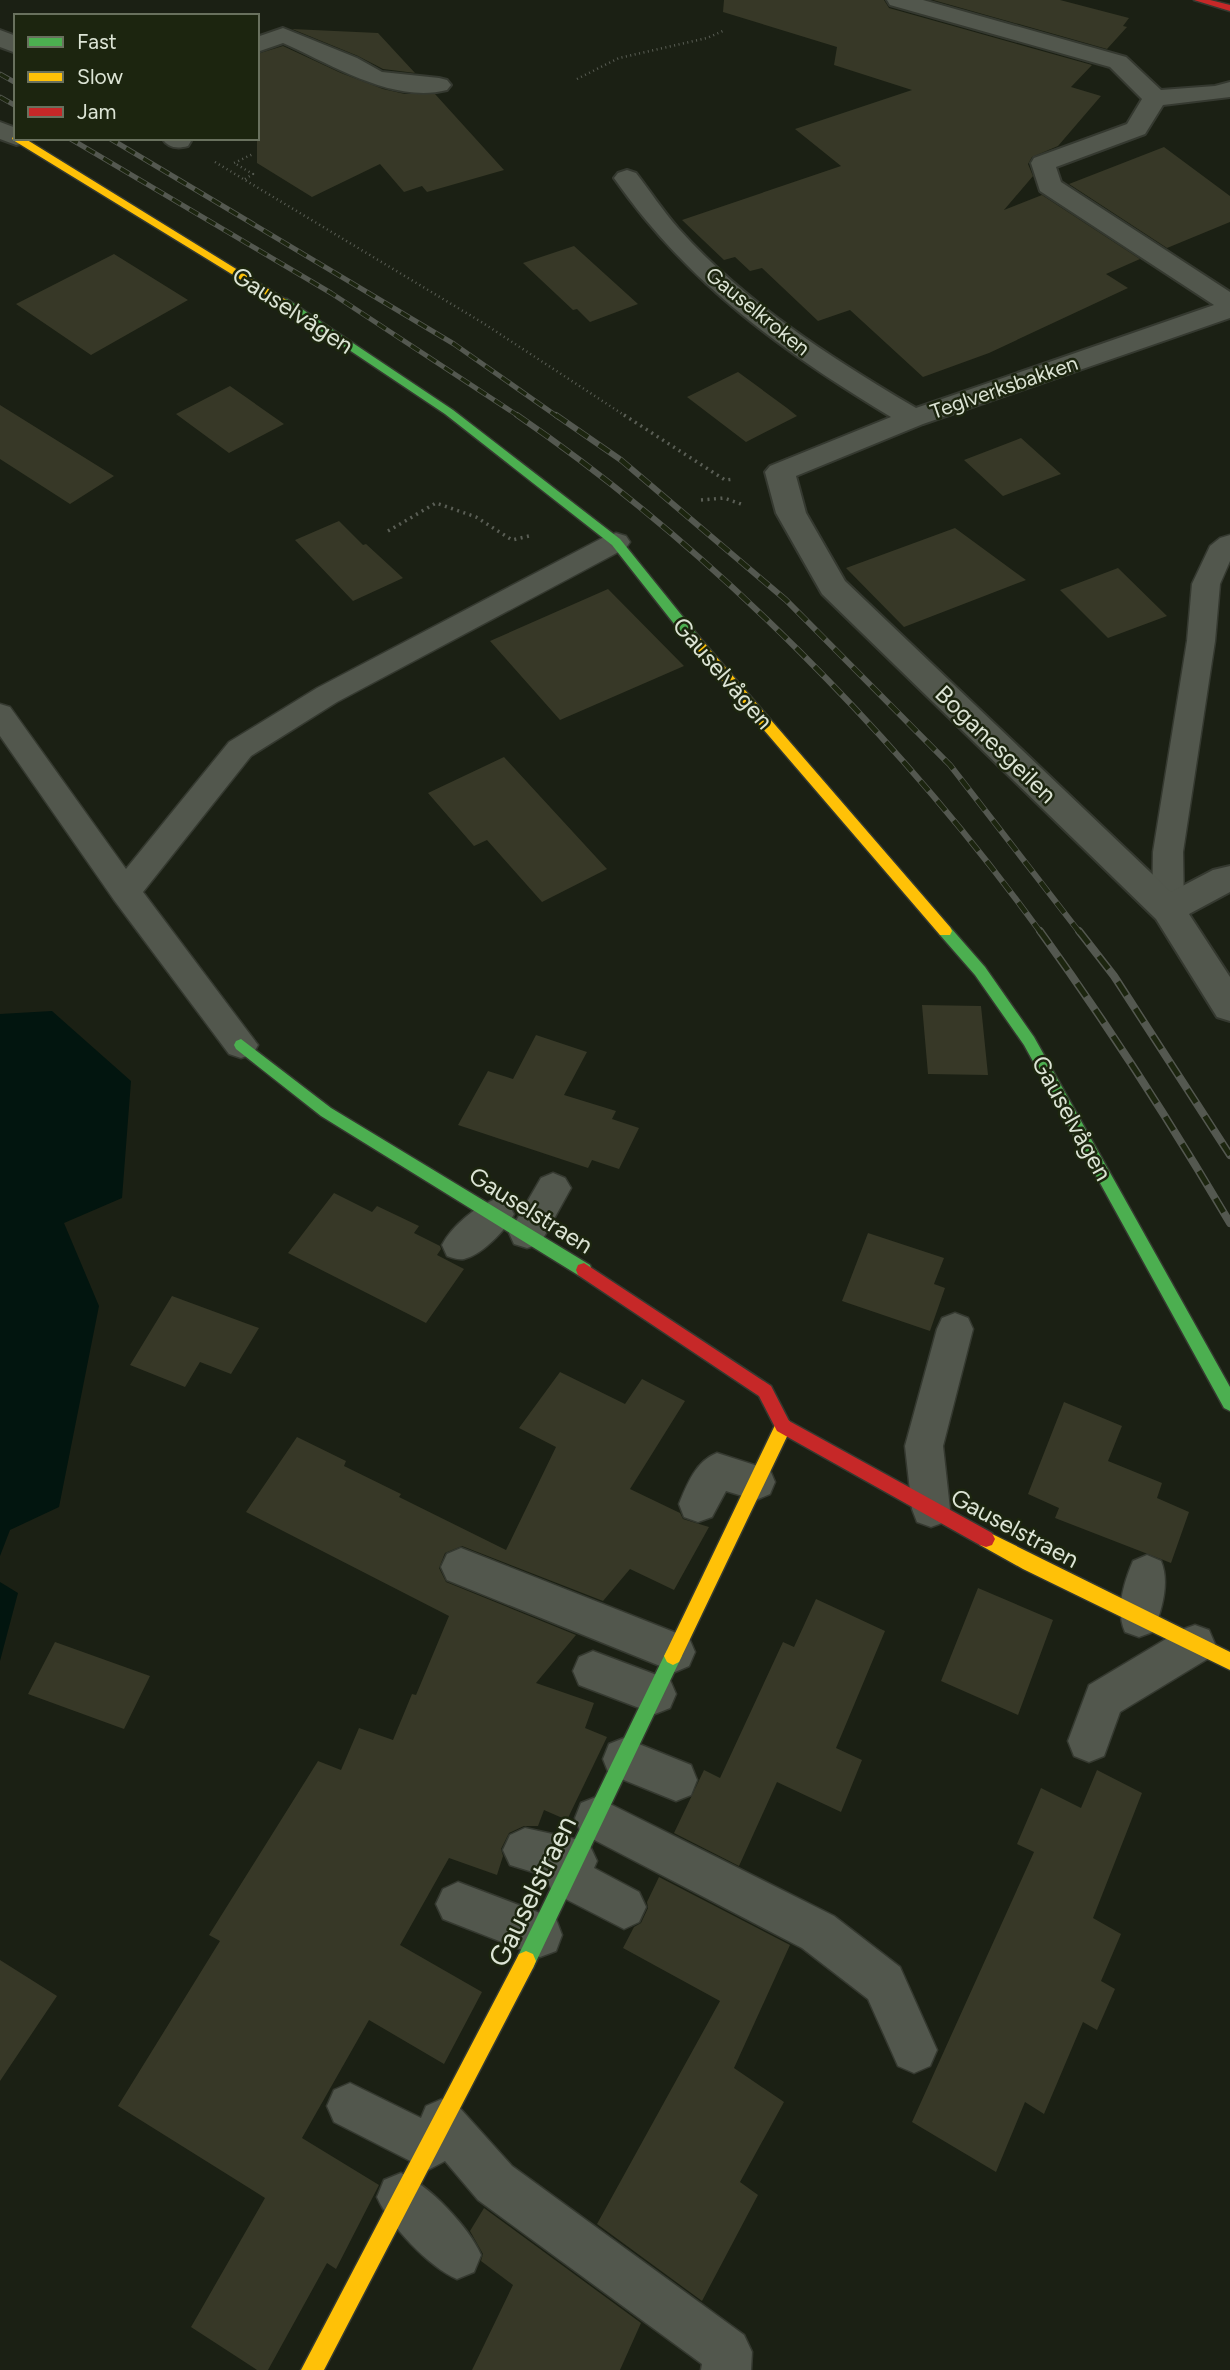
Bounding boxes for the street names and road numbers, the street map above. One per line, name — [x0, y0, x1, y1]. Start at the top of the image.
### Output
street label: Gauselvågen — [227, 260, 359, 360]
street label: Gauselkroken — [701, 261, 815, 361]
street label: Teglverksbakken — [927, 350, 1081, 424]
street label: Gauselvågen — [667, 611, 779, 735]
street label: Boganesgeilen — [929, 679, 1063, 809]
street label: Gauselvågen — [1026, 1050, 1118, 1186]
street label: Gauselstraen — [464, 1160, 598, 1260]
street label: Gauselstraen — [946, 1482, 1084, 1574]
street label: Gauselstraen — [481, 1810, 583, 1972]

